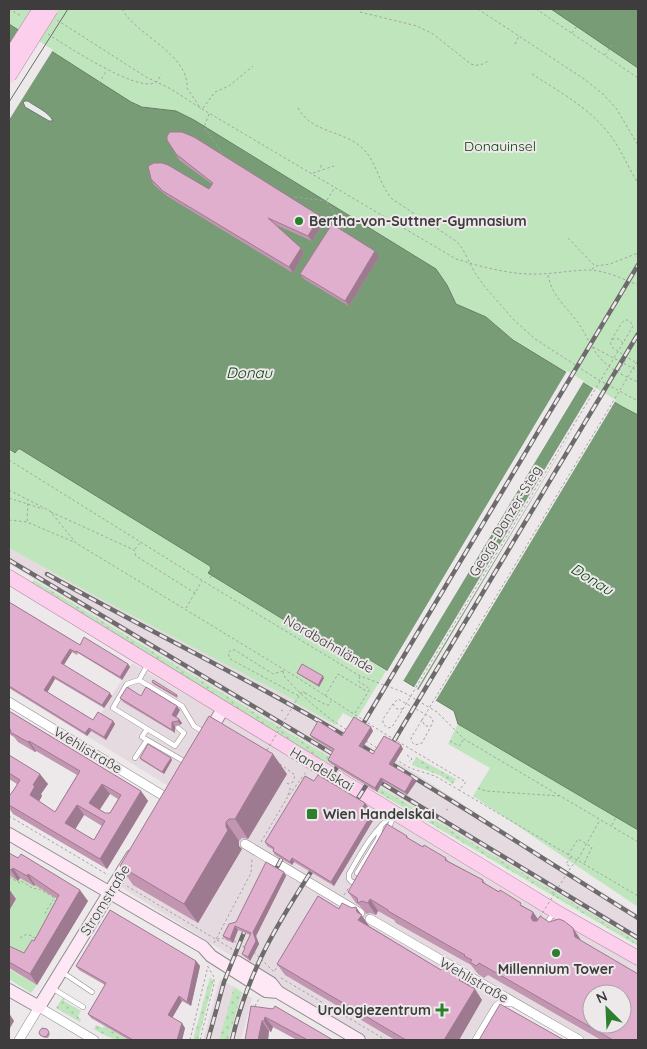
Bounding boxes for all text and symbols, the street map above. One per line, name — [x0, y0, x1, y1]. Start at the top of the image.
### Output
park label: Donauinsel — [464, 137, 536, 155]
place label: Bertha-von-Suttner-Gymnasium — [309, 212, 527, 230]
marker: Bertha-von-Suttner-Gymnasium — [293, 215, 305, 227]
water label: Donau — [226, 363, 274, 382]
street label: Georg-Danzer-Steg — [465, 462, 545, 580]
water label: Donau — [567, 559, 618, 600]
street label: Nordbahnlände — [281, 611, 377, 677]
street label: Wehlistraße — [50, 723, 126, 778]
street label: Handelskai — [287, 743, 357, 795]
place label: Wien Handelskai — [323, 805, 435, 823]
marker: Wien Handelskai — [305, 807, 319, 821]
street label: Stromstraße — [76, 861, 134, 939]
marker: Millennium Tower — [550, 947, 562, 959]
street label: Wehlistraße — [436, 953, 512, 1007]
place label: Millennium Tower — [498, 960, 614, 978]
north arrow — [582, 984, 632, 1034]
text: N — [593, 987, 610, 1007]
place label: Urologiezentrum — [318, 1001, 431, 1019]
marker: Urologiezentrum — [435, 1003, 449, 1017]

